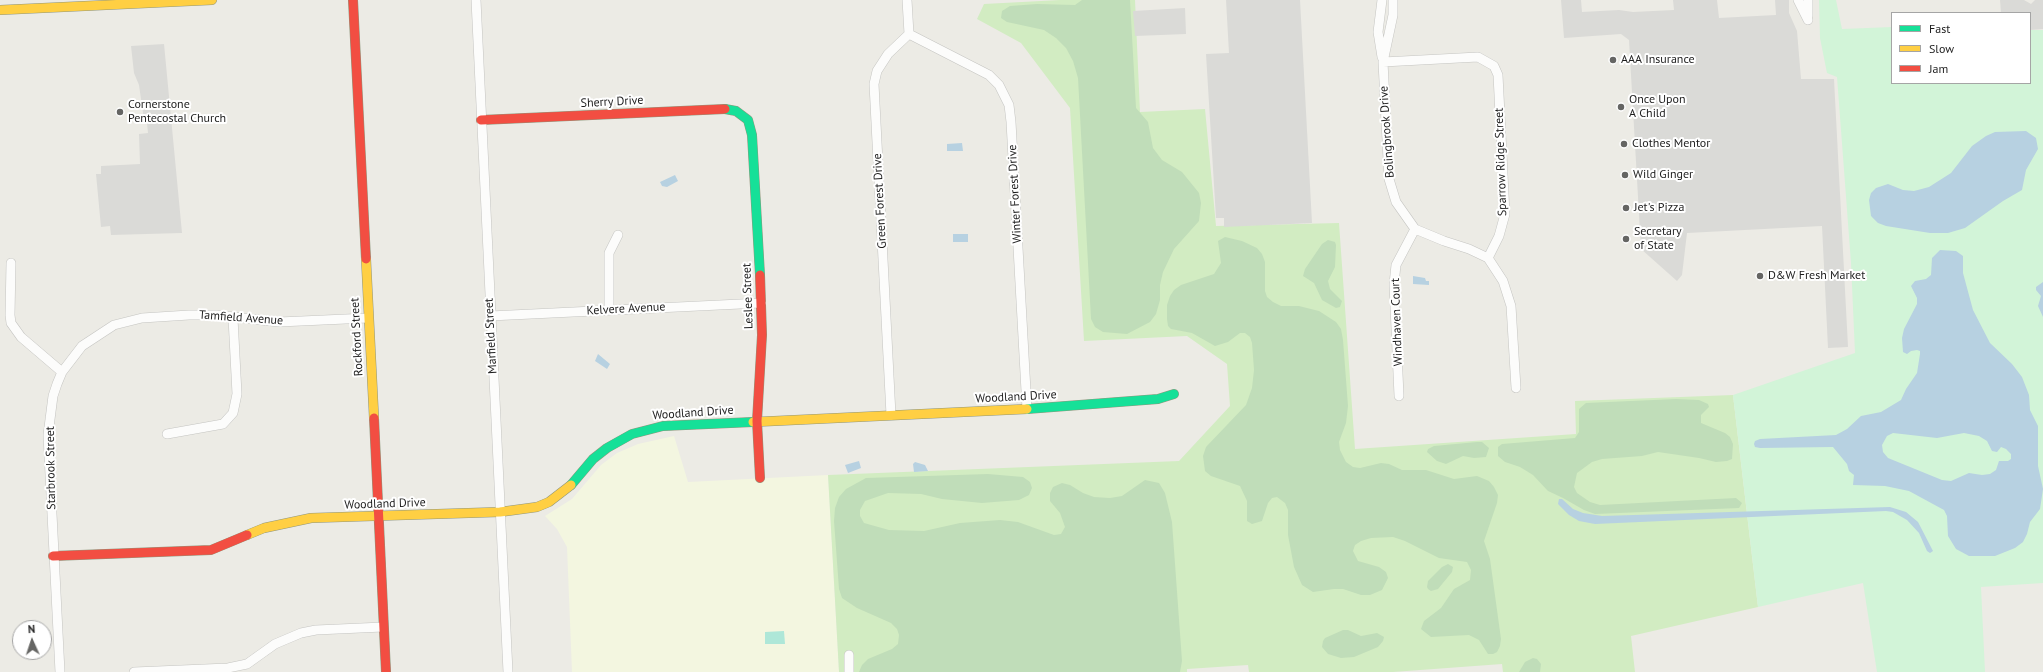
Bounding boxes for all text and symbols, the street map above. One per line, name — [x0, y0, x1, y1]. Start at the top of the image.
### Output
legend — [1891, 12, 2031, 84]
text: Fast — [1929, 21, 1950, 36]
text: Slow — [1929, 41, 1954, 56]
place label: AAA Insurance — [1621, 53, 1695, 67]
marker: AAA Insurance — [1608, 55, 1618, 65]
text: Jam — [1929, 61, 1948, 76]
street label: Bolingbrook Drive — [1377, 85, 1397, 179]
street label: Sherry Drive — [580, 93, 644, 111]
place label: Once Upon A Child — [1629, 93, 1686, 121]
place label: Cornerstone Pentecostal Church — [128, 98, 226, 126]
marker: Once Upon A Child — [1616, 102, 1626, 112]
marker: Cornerstone Pentecostal Church — [115, 107, 125, 117]
street label: Sparrow Ridge Street — [1492, 108, 1510, 216]
place label: Clothes Mentor — [1632, 137, 1710, 151]
marker: Clothes Mentor — [1619, 139, 1629, 149]
street label: Winter Forest Drive — [1005, 144, 1025, 244]
street label: Green Forest Drive — [870, 153, 890, 249]
place label: Wild Ginger — [1633, 168, 1693, 182]
marker: Wild Ginger — [1620, 170, 1630, 180]
place label: Jet's Pizza — [1634, 201, 1684, 215]
marker: Jet's Pizza — [1621, 203, 1631, 213]
place label: Secretary of State — [1634, 225, 1682, 253]
marker: Secretary of State — [1621, 234, 1631, 244]
street label: Leslee Street — [740, 263, 756, 329]
place label: D&W Fresh Market — [1768, 269, 1865, 283]
marker: D&W Fresh Market — [1755, 271, 1765, 281]
street label: Windhaven Court — [1388, 278, 1406, 366]
street label: Rockford Street — [348, 297, 366, 377]
street label: Marfield Street — [482, 298, 500, 374]
street label: Kelvere Avenue — [586, 300, 666, 318]
street label: Tamfield Avenue — [198, 308, 284, 328]
street label: Woodland Drive — [975, 388, 1057, 406]
street label: Woodland Drive — [652, 403, 734, 423]
street label: Starbrook Street — [43, 426, 59, 510]
street label: Woodland Drive — [344, 495, 426, 513]
north arrow — [12, 620, 52, 660]
text: N — [27, 622, 35, 636]

